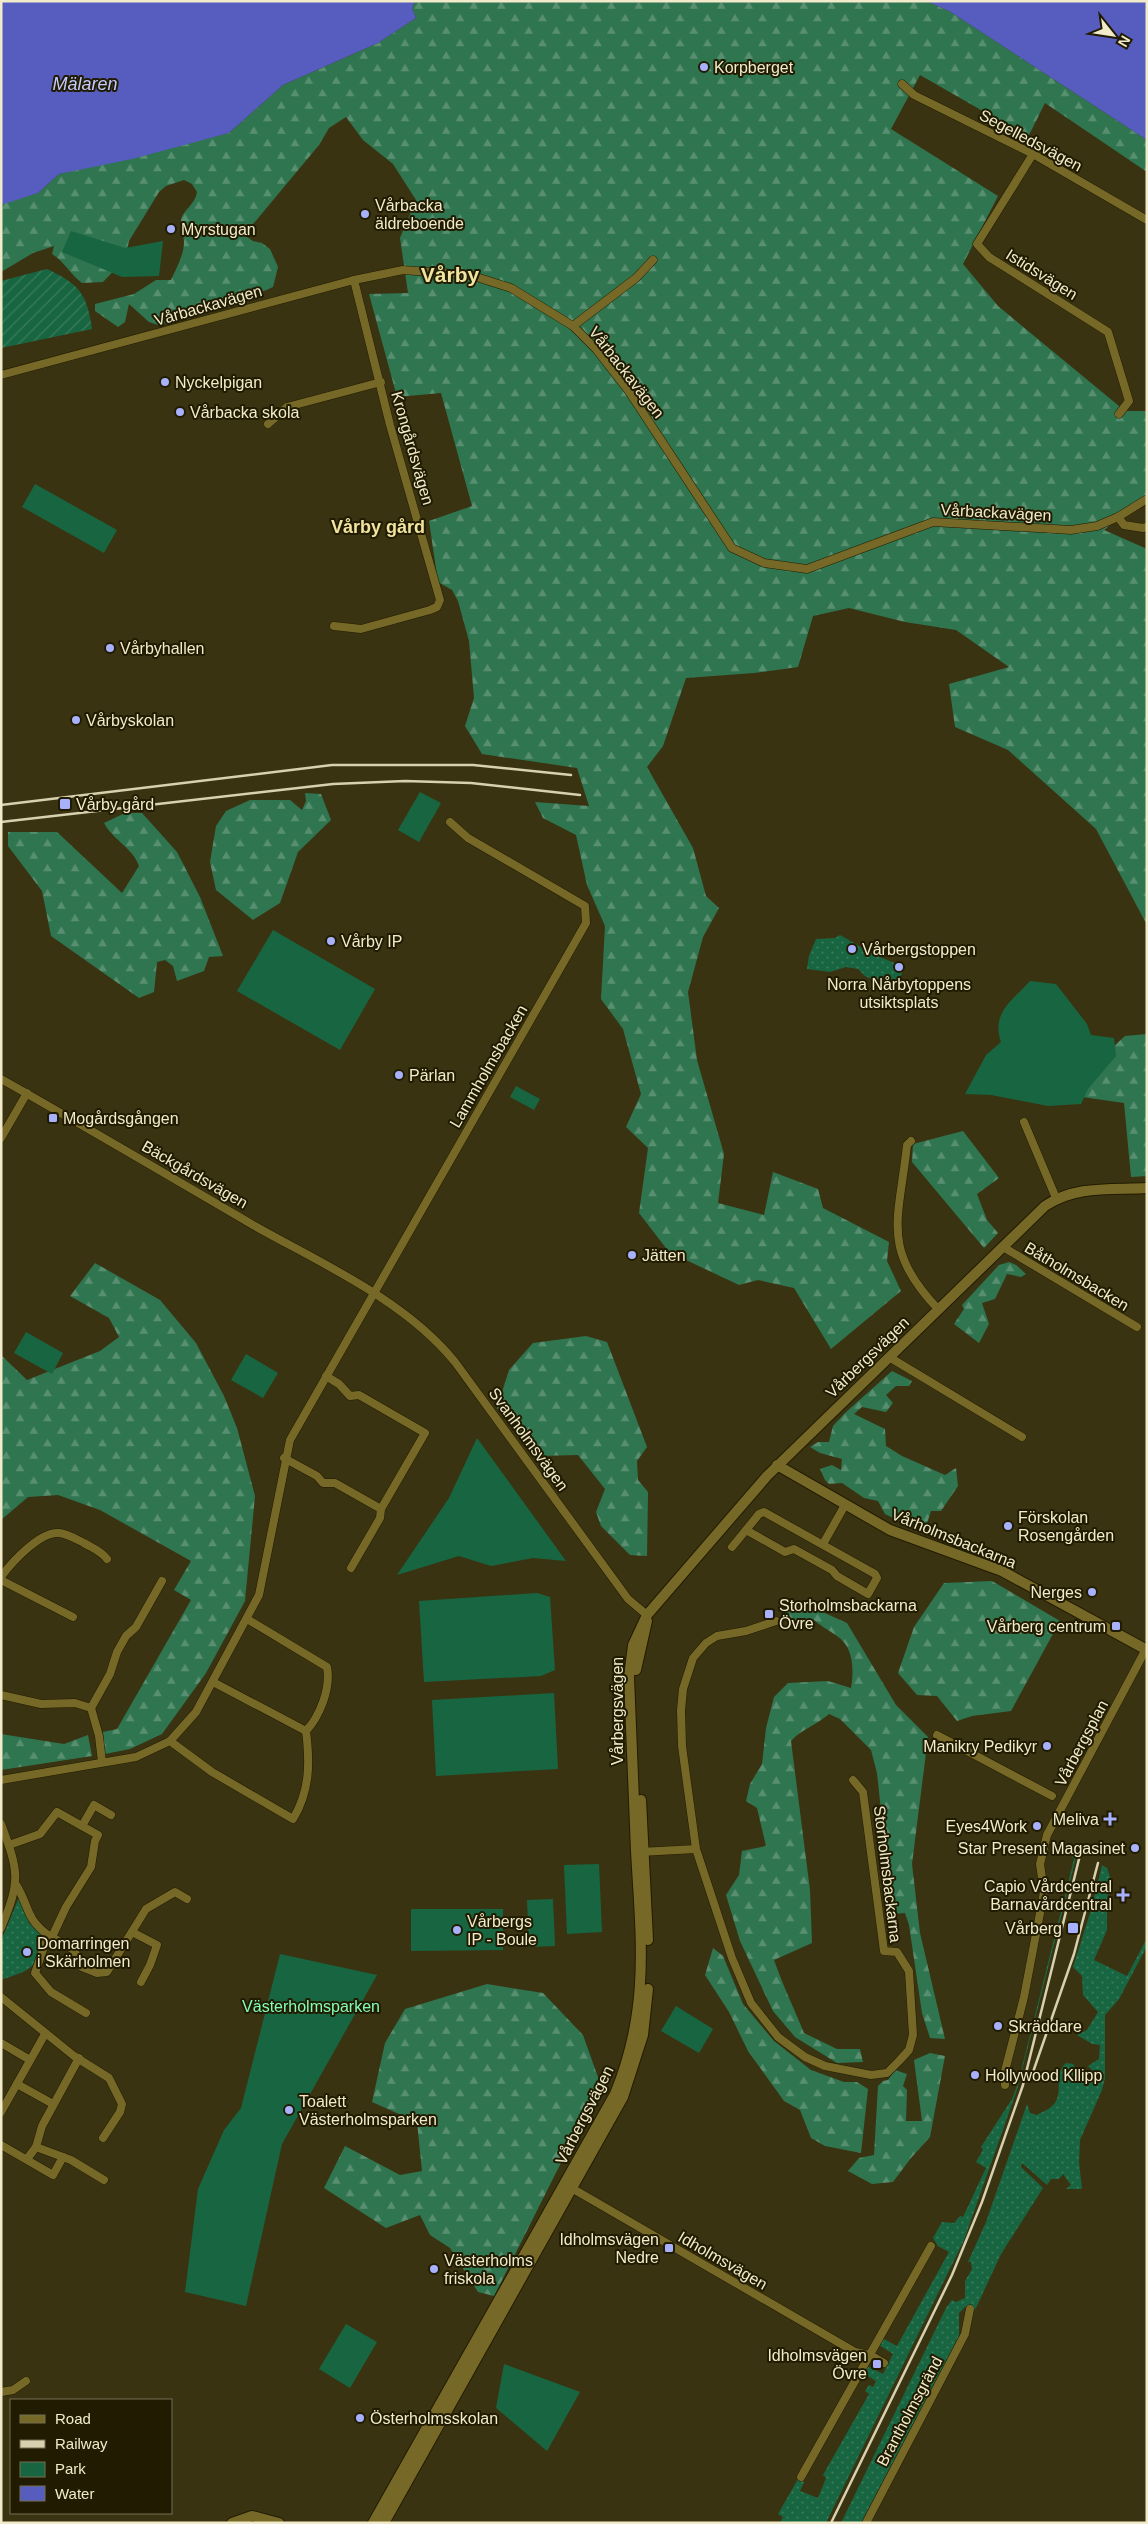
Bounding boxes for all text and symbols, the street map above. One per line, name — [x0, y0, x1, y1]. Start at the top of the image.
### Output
north arrow — [1088, 10, 1138, 60]
text: N — [1115, 33, 1134, 50]
place label: Korpberget — [714, 59, 794, 76]
marker: Korpberget — [698, 61, 710, 73]
water label: Mälaren — [52, 74, 118, 94]
street label: Segelledsvägen — [977, 106, 1085, 175]
place label: Vårbacka äldreboende — [375, 197, 464, 232]
marker: Vårbacka äldreboende — [359, 208, 371, 220]
place label: Myrstugan — [181, 221, 256, 238]
marker: Myrstugan — [165, 223, 177, 235]
street label: Istidsvägen — [1003, 246, 1081, 303]
district label: Vårby — [421, 263, 479, 286]
street label: Vårbackavägen — [152, 282, 264, 329]
street label: Vårbackavägen — [586, 323, 668, 421]
place label: Nyckelpigan — [175, 374, 262, 391]
marker: Nyckelpigan — [159, 376, 171, 388]
street label: Krongårdsvägen — [388, 389, 437, 507]
place label: Vårbacka skola — [190, 404, 299, 421]
marker: Vårbacka skola — [174, 406, 186, 418]
street label: Vårbackavägen — [940, 501, 1052, 524]
district label: Vårby gård — [331, 517, 425, 537]
place label: Vårbyhallen — [120, 640, 205, 657]
marker: Vårbyhallen — [104, 642, 116, 654]
place label: Vårbyskolan — [86, 712, 174, 729]
marker: Vårbyskolan — [70, 714, 82, 726]
place label: Vårby gård — [76, 796, 154, 813]
marker: Vårby gård — [58, 797, 72, 811]
place label: Vårby IP — [341, 933, 402, 950]
marker: Vårby IP — [325, 935, 337, 947]
place label: Vårbergstoppen — [862, 941, 976, 958]
marker: Vårbergstoppen — [846, 943, 858, 955]
marker: Norra Nårbytoppens utsiktsplats — [893, 961, 905, 973]
place label: Norra Nårbytoppens utsiktsplats — [827, 976, 971, 1011]
street label: Lammholmsbacken — [446, 1002, 530, 1131]
place label: Pärlan — [409, 1067, 455, 1084]
marker: Pärlan — [393, 1069, 405, 1081]
place label: Mogårdsgången — [63, 1110, 179, 1127]
marker: Mogårdsgången — [47, 1112, 59, 1124]
street label: Bäckgårdsvägen — [139, 1137, 251, 1212]
street label: Båtholmsbacken — [1022, 1239, 1132, 1314]
place label: Jätten — [642, 1247, 686, 1264]
marker: Jätten — [626, 1249, 638, 1261]
street label: Vårbergsvägen — [822, 1314, 912, 1401]
street label: Svanholmsvägen — [486, 1385, 572, 1494]
street label: Vårholmsbackarna — [889, 1506, 1019, 1571]
place label: Förskolan Rosengården — [1018, 1509, 1114, 1544]
marker: Förskolan Rosengården — [1002, 1520, 1014, 1532]
place label: Nerges — [1030, 1584, 1082, 1601]
marker: Nerges — [1086, 1586, 1098, 1598]
place label: Storholmsbackarna Övre — [779, 1597, 917, 1632]
marker: Storholmsbackarna Övre — [763, 1608, 775, 1620]
place label: Vårberg centrum — [987, 1618, 1106, 1635]
marker: Vårberg centrum — [1110, 1620, 1122, 1632]
street label: Vårbergsvägen — [609, 1657, 626, 1765]
street label: Vårbergsplan — [1052, 1697, 1111, 1789]
place label: Manikry Pedikyr — [923, 1738, 1038, 1755]
marker: Manikry Pedikyr — [1041, 1740, 1053, 1752]
street label: Storholmsbackarna — [871, 1805, 904, 1944]
place label: Meliva — [1053, 1811, 1099, 1828]
marker: Meliva — [1103, 1812, 1117, 1826]
place label: Eyes4Work — [945, 1818, 1028, 1835]
marker: Eyes4Work — [1031, 1820, 1043, 1832]
place label: Star Present Magasinet — [958, 1840, 1126, 1857]
marker: Star Present Magasinet — [1129, 1842, 1141, 1854]
place label: Capio Vårdcentral Barnavårdcentral — [984, 1878, 1112, 1913]
marker: Capio Vårdcentral Barnavårdcentral — [1116, 1888, 1130, 1902]
place label: Vårbergs IP - Boule — [467, 1913, 537, 1948]
place label: Vårberg — [1005, 1920, 1062, 1937]
marker: Vårberg — [1066, 1921, 1080, 1935]
marker: Vårbergs IP - Boule — [451, 1924, 463, 1936]
place label: Domarringen i Skärholmen — [37, 1935, 130, 1970]
marker: Domarringen i Skärholmen — [21, 1946, 33, 1958]
park label: Västerholmsparken — [242, 1998, 380, 2015]
place label: Skräddare — [1008, 2018, 1082, 2035]
marker: Skräddare — [992, 2020, 1004, 2032]
street label: Vårbergsvägen — [552, 2063, 617, 2167]
place label: Hollywood Kllipp — [985, 2067, 1102, 2084]
marker: Hollywood Kllipp — [969, 2069, 981, 2081]
place label: Toalett Västerholmsparken — [299, 2093, 437, 2128]
marker: Toalett Västerholmsparken — [283, 2104, 295, 2116]
street label: Idholmsvägen — [675, 2228, 770, 2293]
place label: Idholmsvägen Nedre — [559, 2231, 659, 2266]
marker: Idholmsvägen Nedre — [663, 2242, 675, 2254]
place label: Västerholms friskola — [444, 2252, 533, 2287]
marker: Västerholms friskola — [428, 2263, 440, 2275]
place label: Idholmsvägen Övre — [767, 2347, 867, 2382]
street label: Brantholmsgränd — [873, 2353, 946, 2469]
marker: Idholmsvägen Övre — [871, 2358, 883, 2370]
legend — [10, 2399, 172, 2514]
text: Road — [55, 2410, 91, 2427]
place label: Österholmsskolan — [370, 2410, 498, 2427]
marker: Österholmsskolan — [354, 2412, 366, 2424]
text: Railway — [55, 2435, 108, 2452]
text: Park — [55, 2460, 86, 2477]
text: Water — [55, 2485, 94, 2502]

